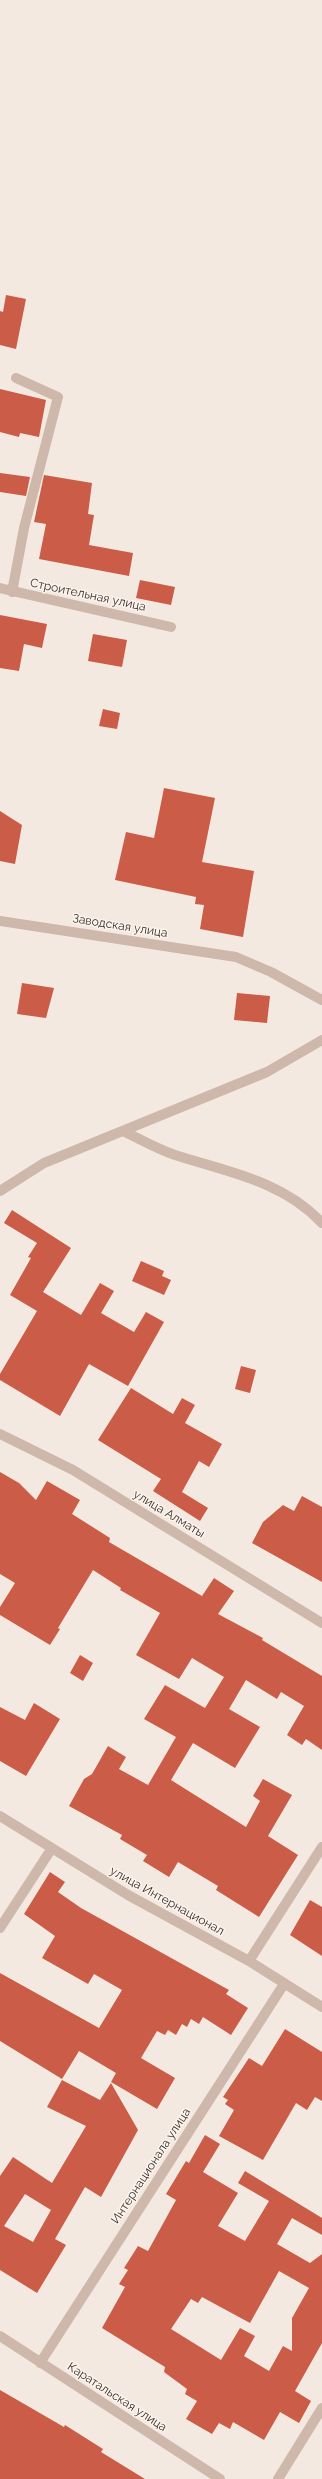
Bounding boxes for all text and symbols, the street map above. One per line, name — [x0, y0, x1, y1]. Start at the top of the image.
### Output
street label: Строительная улица — [29, 576, 147, 614]
street label: Заводская улица — [71, 911, 169, 941]
street label: улица Алматы — [131, 1487, 207, 1541]
street label: улица Интернационал — [107, 1864, 227, 1938]
street label: Интернационала улица — [108, 2105, 194, 2227]
street label: Каратальская улица — [65, 2360, 169, 2434]

